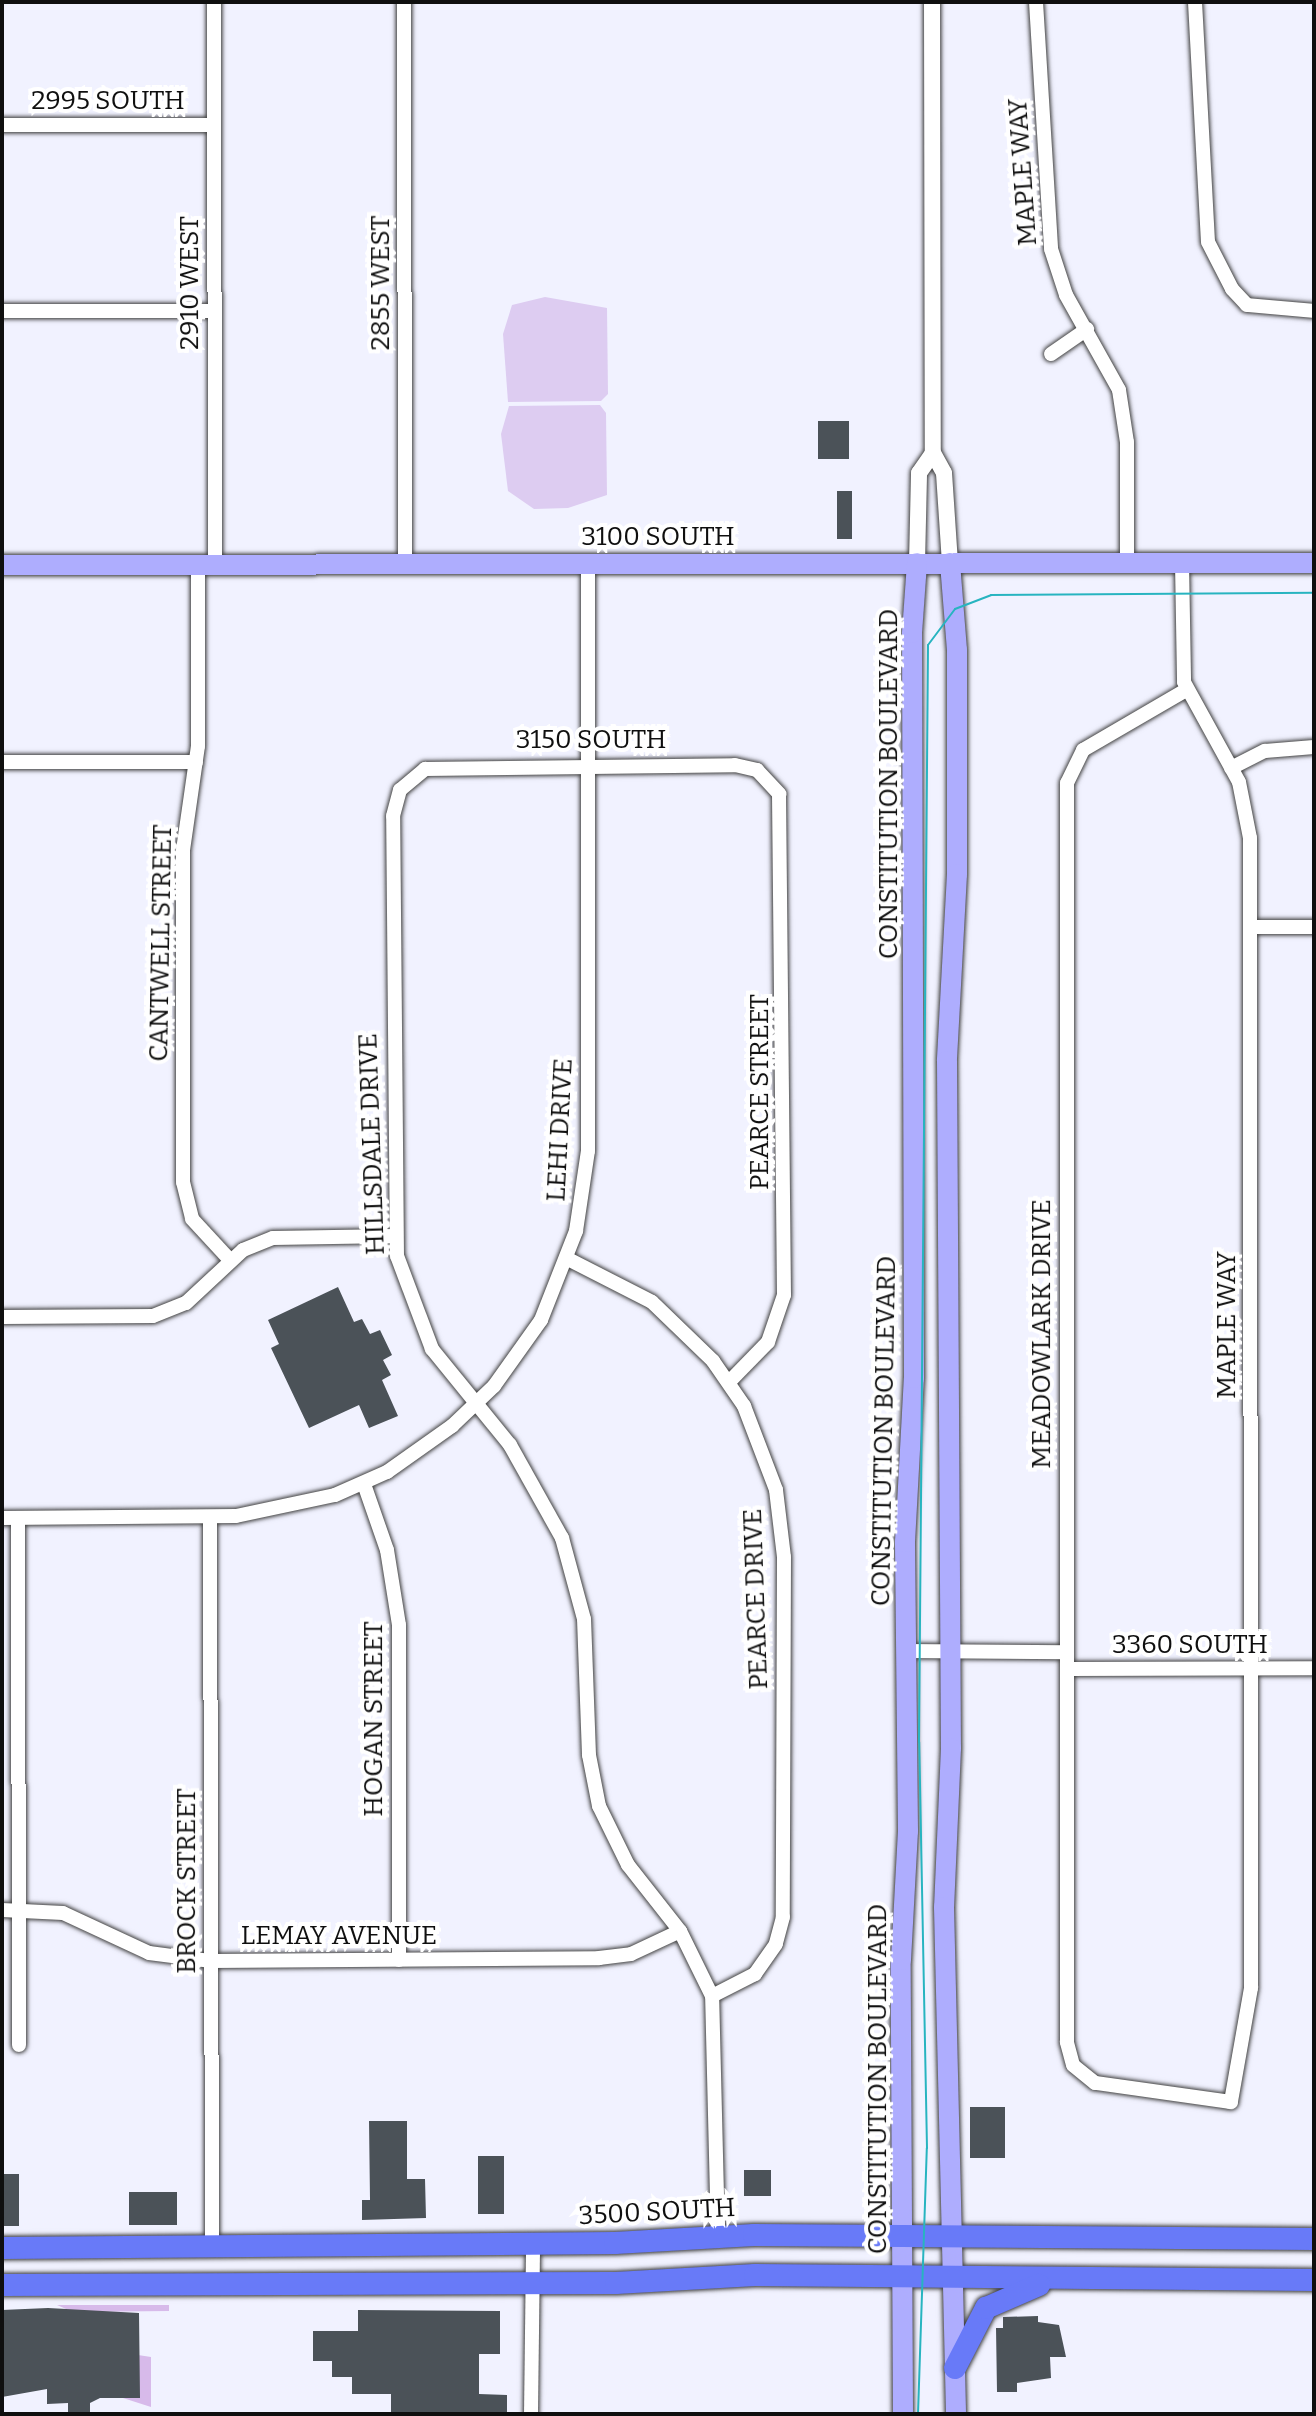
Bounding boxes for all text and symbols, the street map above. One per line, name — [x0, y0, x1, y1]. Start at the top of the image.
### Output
street label: 2995 SOUTH — [31, 85, 185, 117]
street label: MAPLE WAY — [1002, 97, 1044, 247]
street label: 2910 WEST — [174, 216, 206, 350]
street label: 2855 WEST — [365, 216, 397, 350]
street label: 3100 SOUTH — [581, 521, 735, 553]
street label: CONSTITUTION BOULEVARD — [873, 609, 905, 959]
street label: 3150 SOUTH — [516, 724, 666, 756]
street label: CANTWELL STREET — [143, 824, 179, 1062]
street label: PEARCE STREET — [744, 994, 776, 1190]
street label: HILLSDALE DRIVE — [353, 1033, 391, 1255]
street label: LEHI DRIVE — [541, 1058, 579, 1202]
street label: MEADOWLARK DRIVE — [1026, 1199, 1058, 1469]
street label: MAPLE WAY — [1211, 1251, 1243, 1399]
street label: CONSTITUTION BOULEVARD — [865, 1256, 903, 1606]
street label: PEARCE DRIVE — [737, 1508, 775, 1690]
street label: HOGAN STREET — [358, 1621, 390, 1817]
street label: 3360 SOUTH — [1112, 1629, 1268, 1661]
street label: BROCK STREET — [171, 1788, 203, 1974]
street label: CONSTITUTION BOULEVARD — [862, 1904, 894, 2254]
street label: LEMAY AVENUE — [241, 1920, 437, 1952]
street label: 3500 SOUTH — [578, 2192, 736, 2232]

